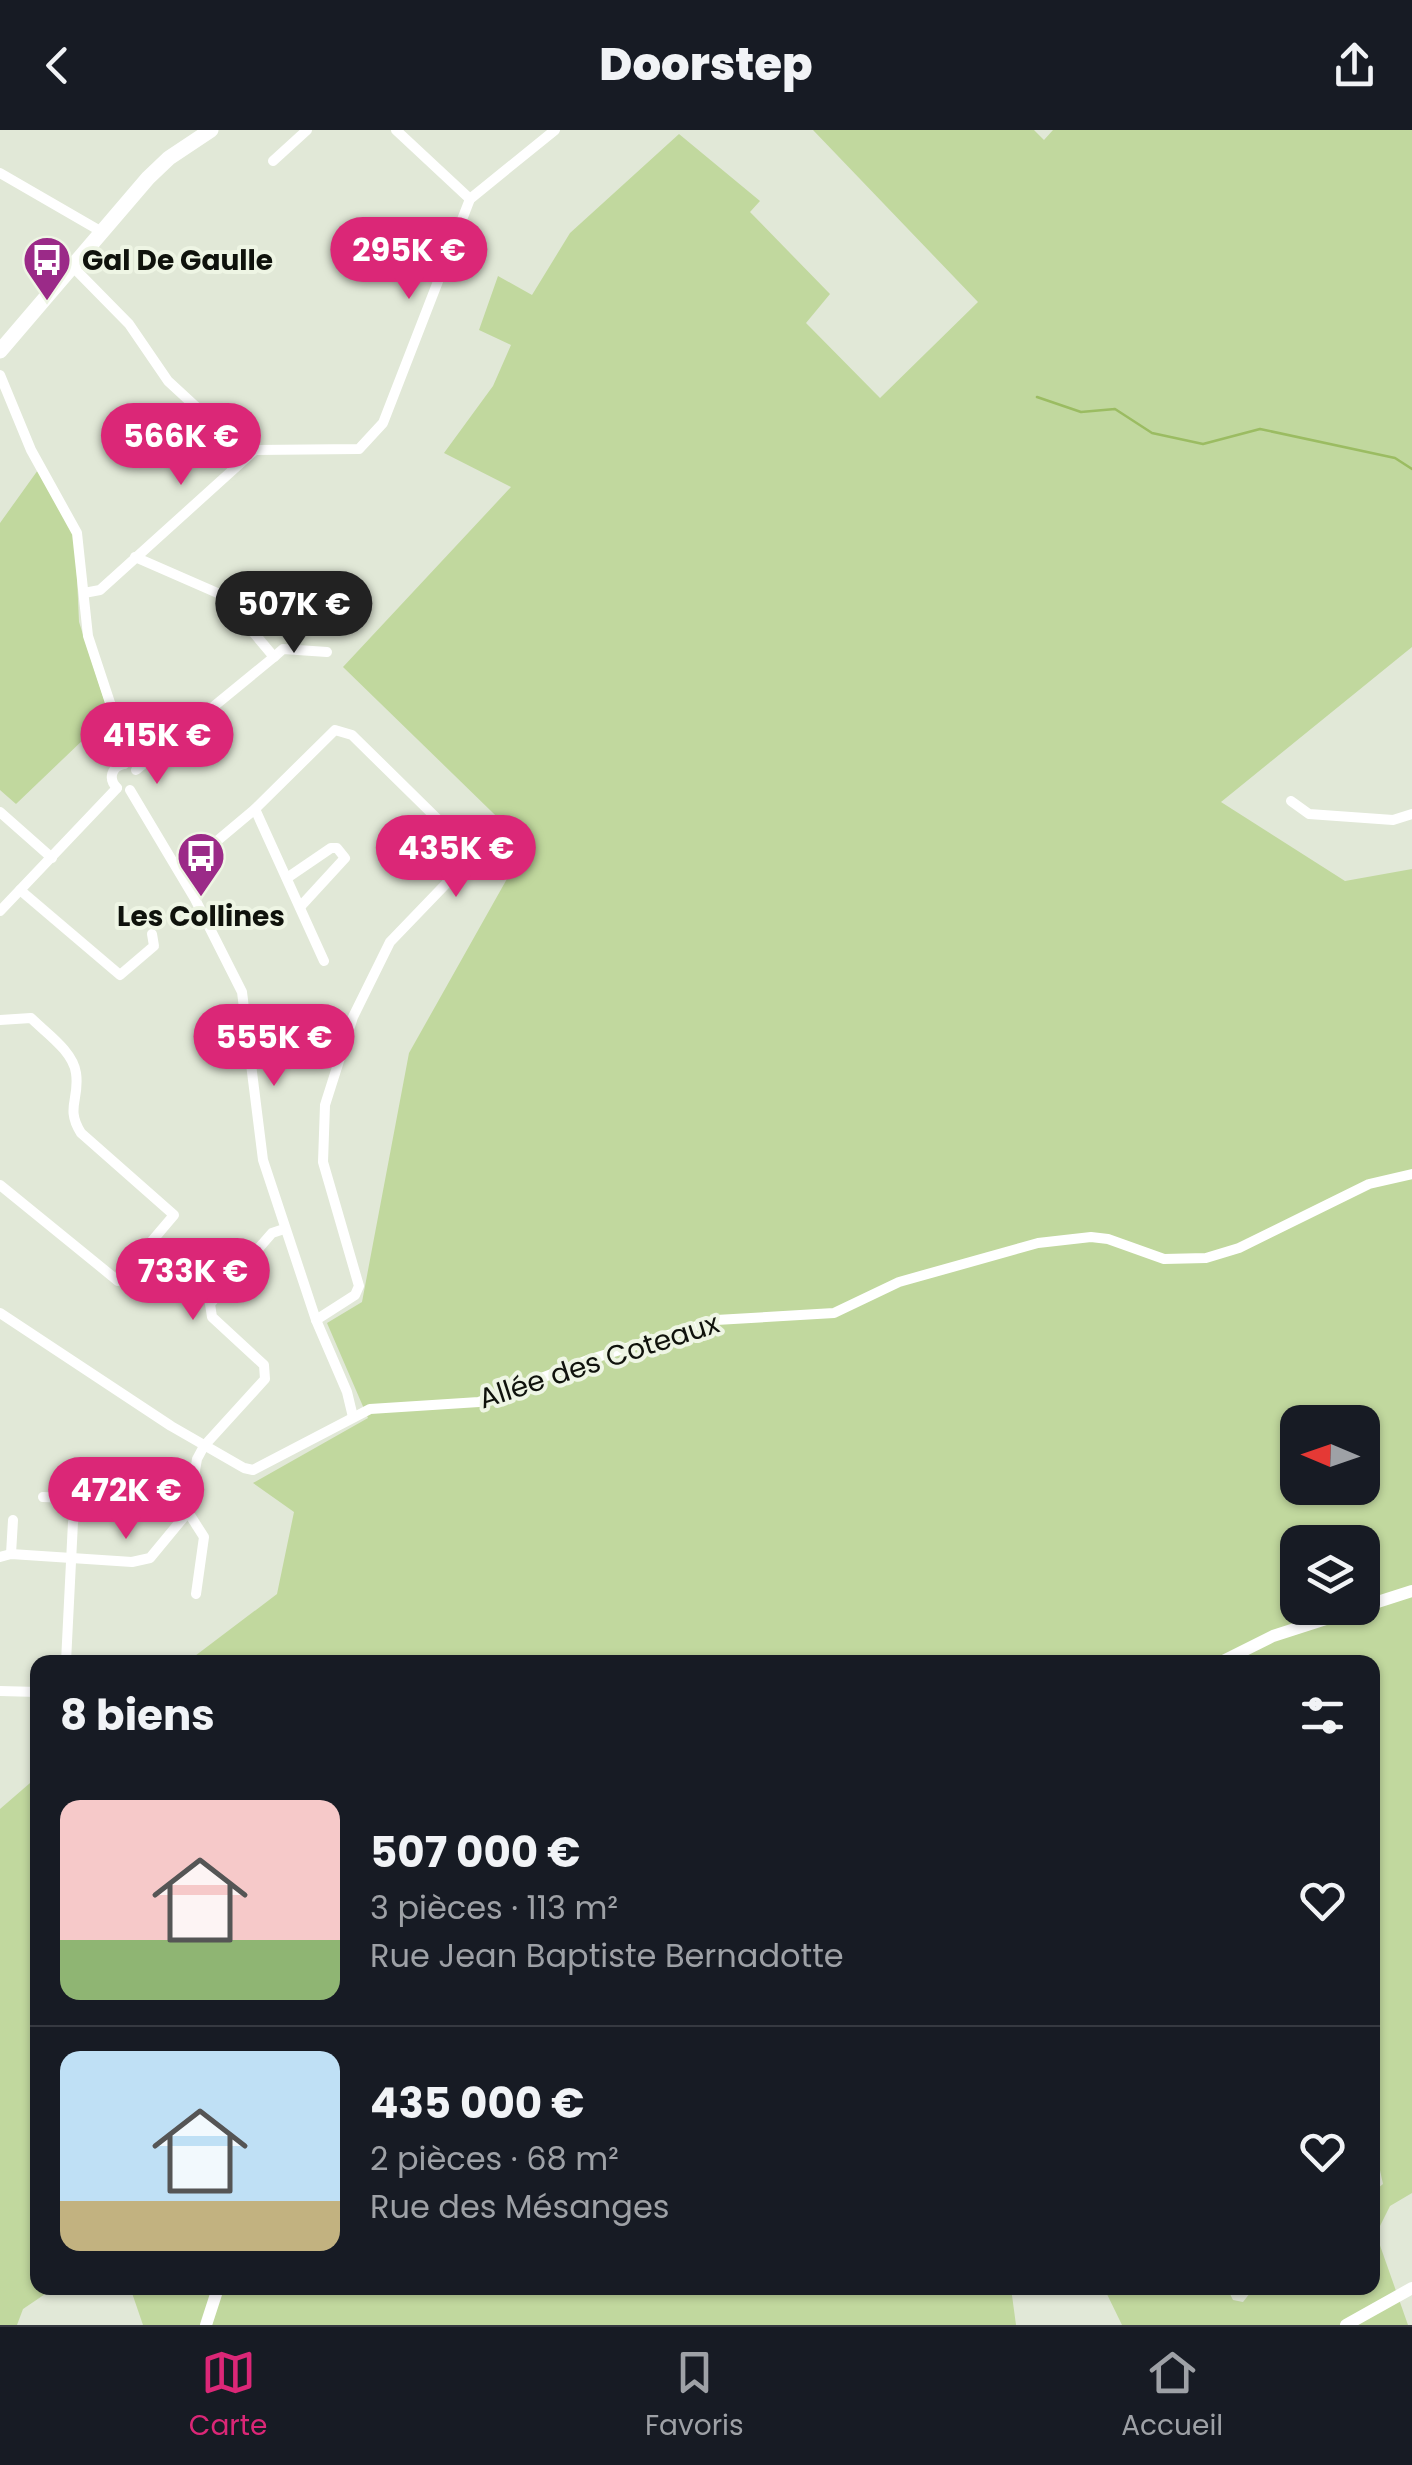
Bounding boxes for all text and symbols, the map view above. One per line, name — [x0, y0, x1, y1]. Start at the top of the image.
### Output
text: Doorstep — [599, 33, 813, 96]
icon: back — [30, 38, 85, 93]
icon: share — [1327, 38, 1382, 93]
pin: 295K € — [328, 217, 490, 302]
text: 295K € — [352, 227, 466, 272]
bus stop icon: Gal De Gaulle — [21, 234, 73, 302]
place label: Gal De Gaulle — [82, 241, 273, 280]
pin: 566K € — [100, 403, 262, 488]
text: 566K € — [123, 413, 239, 458]
pin: 507K € — [213, 571, 375, 656]
text: 507K € — [237, 581, 351, 626]
pin: 415K € — [76, 702, 238, 787]
text: 415K € — [102, 712, 212, 757]
pin: 435K € — [375, 815, 537, 900]
text: 435K € — [398, 825, 514, 870]
bus stop icon: Les Collines — [175, 830, 227, 898]
place label: Les Collines — [117, 897, 285, 936]
pin: 555K € — [193, 1004, 355, 1089]
text: 555K € — [216, 1014, 332, 1059]
pin: 733K € — [112, 1238, 274, 1323]
text: 733K € — [138, 1248, 248, 1293]
street label: Allée des Coteaux — [474, 1304, 725, 1418]
north arrow — [1280, 1405, 1380, 1505]
map controls — [1280, 1405, 1380, 1625]
pin: 472K € — [45, 1457, 207, 1542]
text: 472K € — [70, 1467, 182, 1512]
button: layers — [1280, 1525, 1380, 1625]
text: 8 biens — [60, 1686, 215, 1745]
icon: filters — [1295, 1688, 1350, 1743]
text: 507 000 € — [370, 1823, 581, 1882]
icon: home — [140, 1840, 260, 1960]
icon: heart — [1295, 1873, 1350, 1928]
text: 3 pièces · 113 m² — [370, 1885, 618, 1930]
text: Rue Jean Baptiste Bernadotte — [370, 1933, 844, 1978]
text: 435 000 € — [370, 2074, 585, 2133]
icon: home — [140, 2091, 260, 2211]
icon: heart — [1295, 2124, 1350, 2179]
text: 2 pièces · 68 m² — [370, 2136, 619, 2181]
text: Rue des Mésanges — [370, 2184, 669, 2229]
tab: Carte — [189, 2345, 267, 2447]
tab: Favoris — [645, 2345, 744, 2447]
tab: Accueil — [1121, 2345, 1223, 2447]

